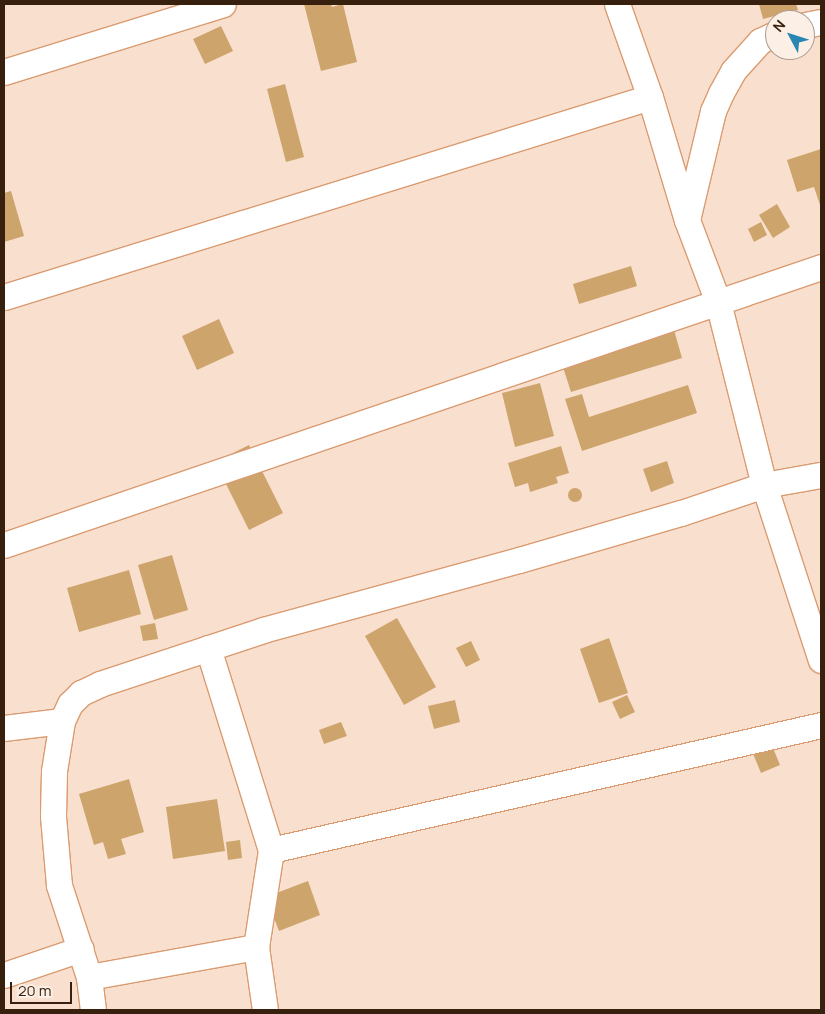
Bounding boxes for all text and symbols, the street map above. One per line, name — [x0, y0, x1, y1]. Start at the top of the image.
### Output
north arrow — [765, 10, 815, 60]
text: N — [768, 16, 789, 36]
scale bar — [12, 972, 75, 1004]
text: 20 m — [18, 980, 51, 1001]

